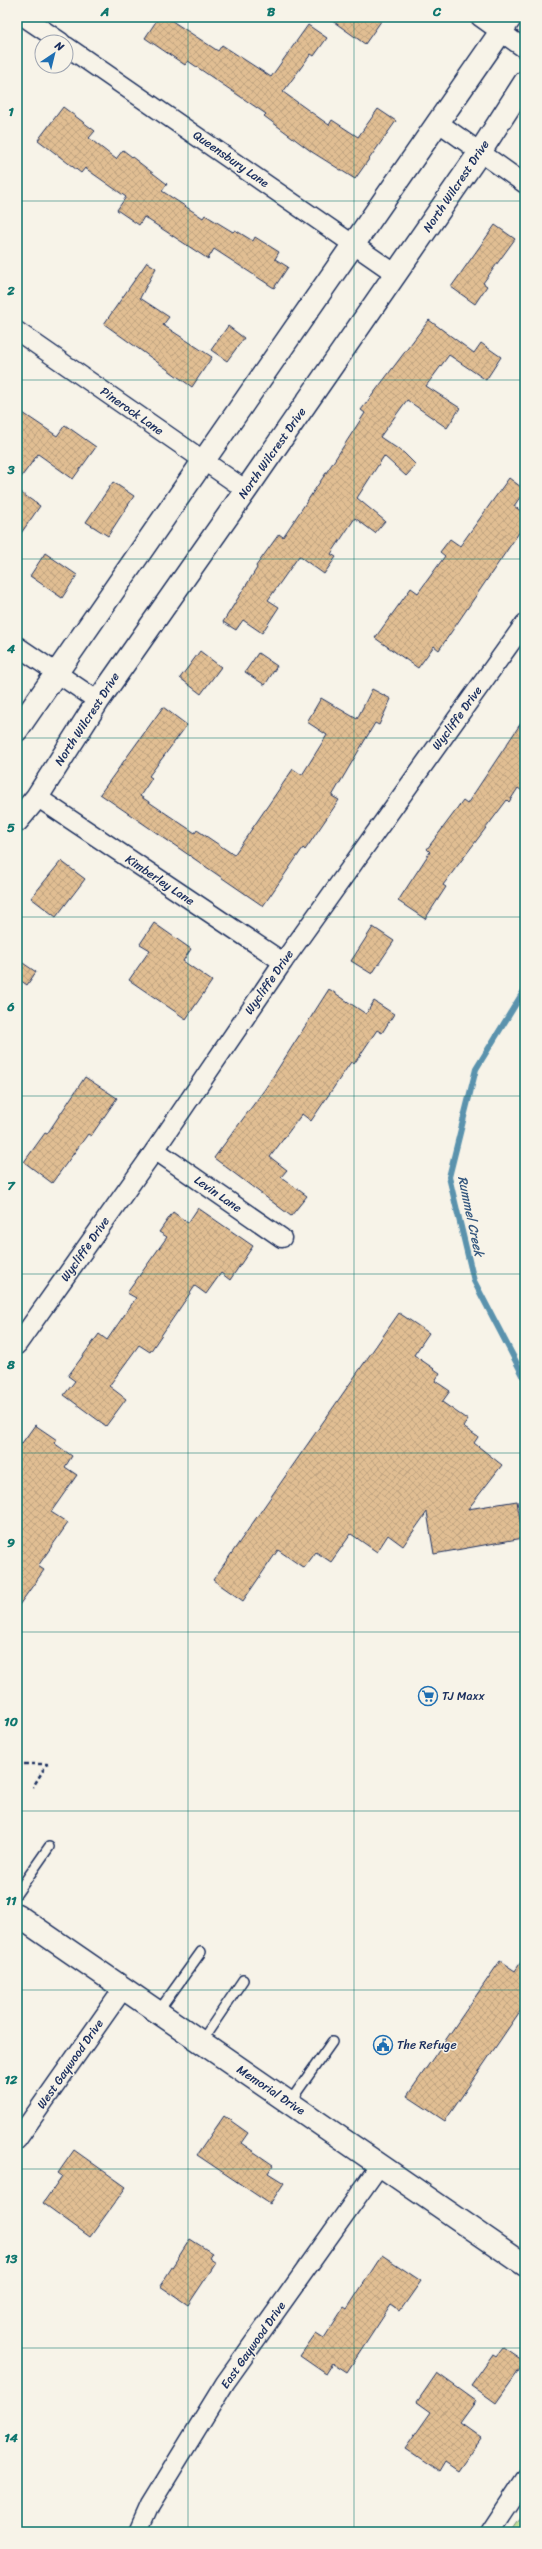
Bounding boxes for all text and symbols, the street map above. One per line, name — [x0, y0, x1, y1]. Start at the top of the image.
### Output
text: A — [100, 0, 109, 23]
text: B — [267, 0, 276, 23]
text: C — [432, 0, 442, 23]
north arrow — [34, 34, 74, 74]
text: N — [50, 36, 68, 56]
text: 1 — [8, 100, 14, 123]
street label: Queensbury Lane — [188, 124, 274, 194]
street label: North Wilcrest Drive — [417, 135, 495, 237]
text: 2 — [6, 279, 15, 302]
street label: Pinerock Lane — [95, 381, 169, 441]
street label: North Wilcrest Drive — [232, 403, 312, 503]
text: 3 — [6, 458, 15, 481]
text: 4 — [6, 637, 16, 660]
street label: North Wilcrest Drive — [48, 668, 126, 770]
street label: Wycliffe Drive — [426, 681, 488, 755]
text: 5 — [7, 816, 15, 839]
street label: Kimberley Lane — [121, 848, 199, 912]
street label: Wycliffe Drive — [238, 945, 300, 1019]
text: 6 — [6, 995, 15, 1018]
street label: Levin Lane — [189, 1169, 247, 1219]
text: 7 — [7, 1174, 16, 1197]
water label: Rummel Creek — [451, 1174, 491, 1260]
street label: Wycliffe Drive — [54, 1212, 116, 1286]
text: 8 — [6, 1353, 15, 1376]
text: 9 — [7, 1531, 15, 1554]
supermarket icon: TJ Maxx — [417, 1685, 439, 1707]
place label: TJ Maxx — [442, 1685, 486, 1707]
text: 10 — [4, 1710, 18, 1733]
text: 11 — [5, 1889, 17, 1912]
street label: West Gaywood Drive — [31, 2014, 109, 2114]
public building icon: The Refuge — [372, 2034, 394, 2056]
place label: The Refuge — [397, 2034, 457, 2056]
street label: Memorial Drive — [232, 2059, 310, 2121]
text: 12 — [4, 2068, 18, 2091]
text: 13 — [5, 2247, 18, 2270]
street label: East Gaywood Drive — [215, 2296, 292, 2393]
text: 14 — [4, 2426, 19, 2449]

